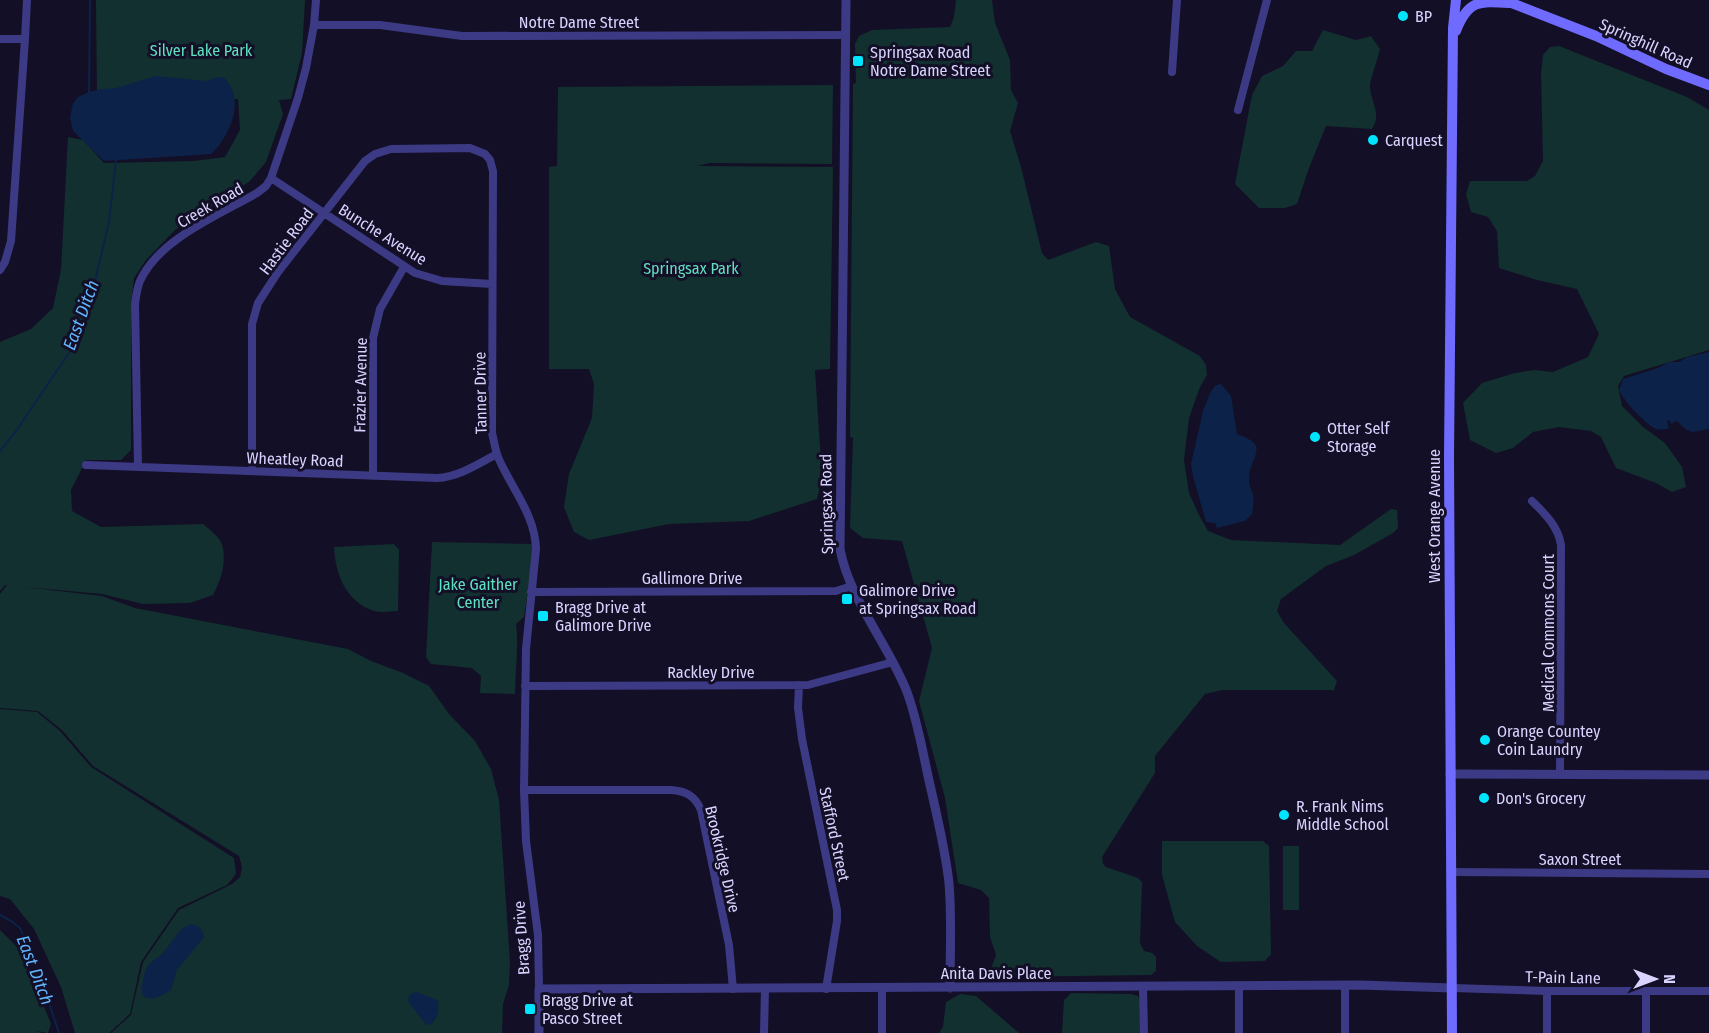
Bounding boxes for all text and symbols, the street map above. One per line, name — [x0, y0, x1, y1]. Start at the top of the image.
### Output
place label: BP — [1415, 7, 1432, 26]
marker: BP — [1396, 9, 1410, 23]
street label: Notre Dame Street — [519, 13, 640, 32]
street label: Springhill Road — [1596, 14, 1695, 72]
park label: Silver Lake Park — [150, 41, 253, 60]
place label: Springsax Road Notre Dame Street — [870, 43, 991, 80]
marker: Springsax Road Notre Dame Street — [851, 54, 865, 68]
place label: Carquest — [1385, 131, 1444, 150]
marker: Carquest — [1366, 133, 1380, 147]
street label: Creek Road — [174, 179, 247, 232]
street label: Bunche Avenue — [335, 200, 430, 269]
street label: Hastie Road — [255, 204, 318, 278]
park label: Springsax Park — [643, 259, 739, 278]
water label: East Ditch — [58, 277, 104, 353]
street label: Frazier Avenue — [350, 337, 371, 433]
street label: Tanner Drive — [470, 352, 491, 434]
place label: Otter Self Storage — [1327, 419, 1391, 456]
marker: Otter Self Storage — [1308, 430, 1322, 444]
street label: Wheatley Road — [246, 448, 344, 471]
street label: West Orange Avenue — [1425, 449, 1444, 583]
street label: Springsax Road — [816, 454, 837, 554]
street label: Medical Commons Court — [1539, 553, 1558, 712]
street label: Gallimore Drive — [642, 569, 742, 588]
park label: Jake Gaither Center — [438, 575, 518, 612]
place label: Galimore Drive at Springsax Road — [859, 581, 976, 618]
marker: Galimore Drive at Springsax Road — [840, 592, 854, 606]
place label: Bragg Drive at Galimore Drive — [555, 598, 652, 635]
marker: Bragg Drive at Galimore Drive — [536, 609, 550, 623]
street label: Rackley Drive — [667, 663, 755, 682]
place label: Orange Countey Coin Laundry — [1497, 722, 1601, 759]
marker: Orange Countey Coin Laundry — [1478, 733, 1492, 747]
street label: Stafford Street — [815, 785, 854, 884]
place label: Don's Grocery — [1496, 789, 1586, 808]
marker: Don's Grocery — [1477, 791, 1491, 805]
place label: R. Frank Nims Middle School — [1296, 797, 1389, 834]
street label: Brookridge Drive — [701, 804, 744, 915]
marker: R. Frank Nims Middle School — [1277, 808, 1291, 822]
street label: Saxon Street — [1539, 850, 1622, 869]
street label: Bragg Drive — [509, 900, 534, 976]
water label: East Ditch — [12, 932, 58, 1008]
north arrow — [1625, 949, 1685, 1009]
street label: Anita Davis Place — [941, 964, 1051, 983]
street label: T-Pain Lane — [1525, 967, 1601, 988]
text: N — [1660, 974, 1679, 984]
place label: Bragg Drive at Pasco Street — [542, 991, 634, 1028]
marker: Bragg Drive at Pasco Street — [523, 1002, 537, 1016]

